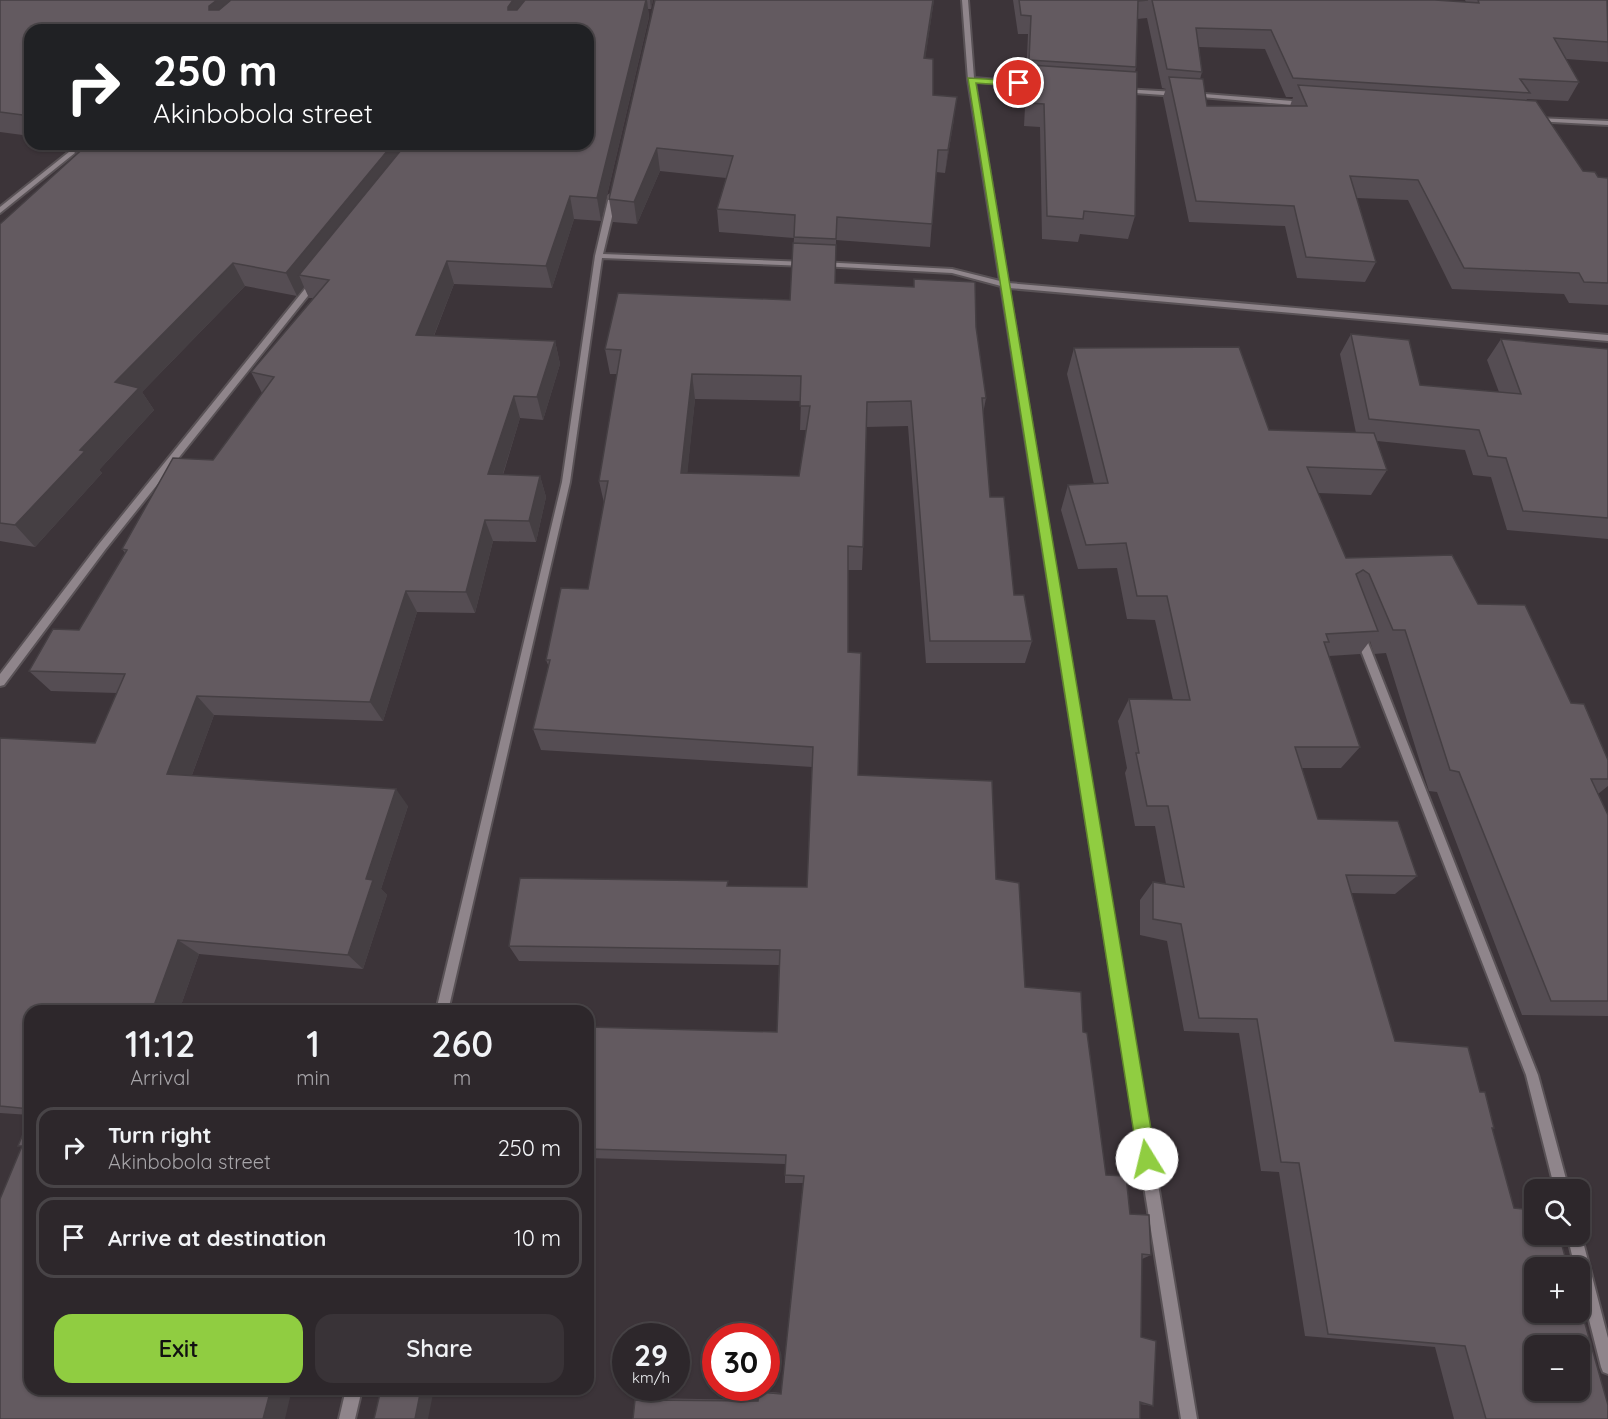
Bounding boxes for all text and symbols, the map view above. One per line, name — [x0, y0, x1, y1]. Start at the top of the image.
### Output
text: 250 m — [153, 44, 277, 97]
icon: right — [54, 48, 132, 126]
pin — [993, 57, 1044, 108]
icon: arrive — [1002, 66, 1035, 99]
text: Akinbobola street — [153, 96, 373, 130]
text: 11:12 — [125, 1021, 195, 1066]
text: 1 — [306, 1021, 320, 1066]
text: 260 — [431, 1021, 493, 1066]
text: Arrival — [130, 1065, 190, 1090]
text: min — [296, 1065, 330, 1090]
text: m — [453, 1065, 471, 1090]
text: Turn right — [108, 1121, 212, 1149]
position arrow — [1115, 1127, 1179, 1191]
icon: right — [57, 1131, 90, 1164]
text: 250 m — [498, 1134, 561, 1162]
text: Akinbobola street — [108, 1149, 271, 1174]
map controls — [1524, 1179, 1590, 1401]
button: search — [1524, 1179, 1590, 1245]
icon: arrive — [57, 1221, 90, 1254]
text: Arrive at destination — [108, 1224, 326, 1252]
text: 10 m — [514, 1224, 561, 1252]
button: + — [1524, 1257, 1590, 1323]
button: Exit — [54, 1314, 303, 1383]
button: Share — [315, 1314, 564, 1383]
speed limit sign: 30 — [702, 1323, 780, 1401]
button: − — [1524, 1335, 1590, 1401]
text: 29 — [634, 1336, 668, 1374]
text: km/h — [632, 1368, 670, 1387]

